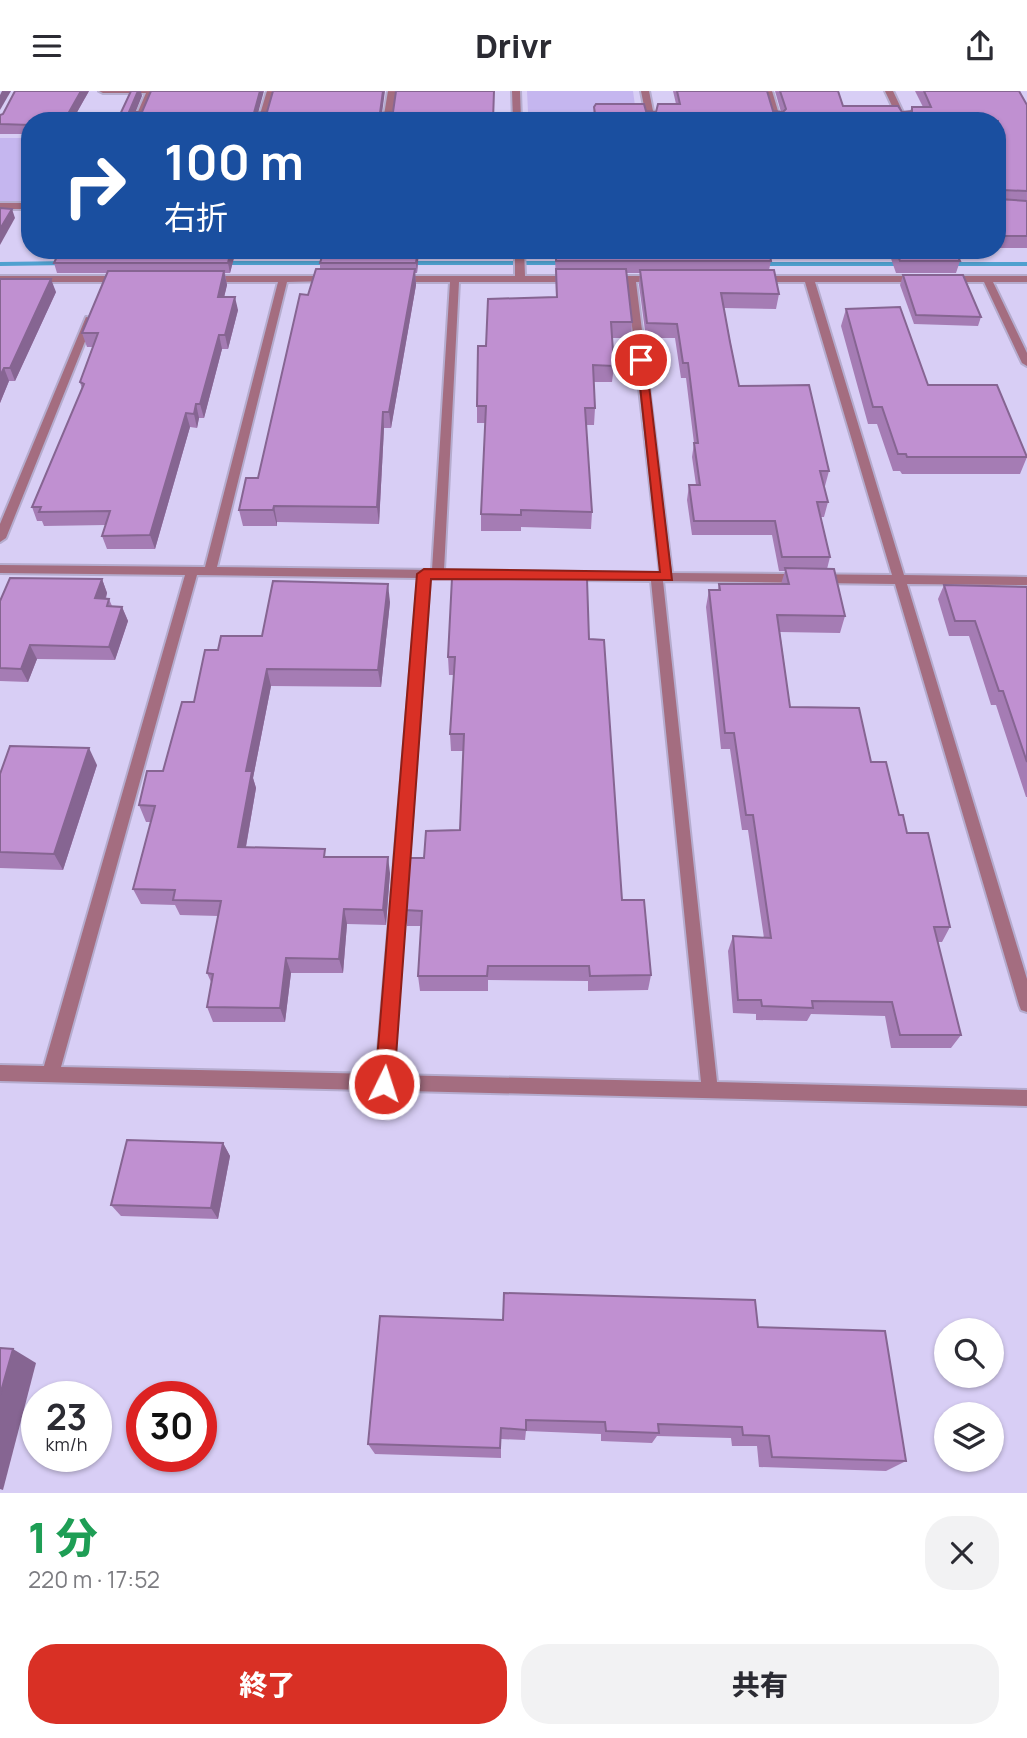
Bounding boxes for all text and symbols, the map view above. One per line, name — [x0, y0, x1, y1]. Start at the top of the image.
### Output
text: Drivr — [475, 24, 552, 68]
icon: menu — [28, 27, 66, 65]
icon: share — [961, 27, 999, 65]
text: 100 m — [164, 128, 304, 195]
icon: right — [49, 140, 140, 231]
text: 右折 — [164, 195, 228, 239]
pin — [611, 330, 671, 390]
icon: arrive — [622, 341, 660, 379]
position arrow — [347, 1047, 421, 1121]
map controls — [934, 1318, 1004, 1472]
button: search — [934, 1318, 1004, 1388]
speed limit sign: 30 — [126, 1381, 217, 1472]
text: 23 — [46, 1393, 87, 1441]
button: layers — [934, 1402, 1004, 1472]
text: km/h — [46, 1432, 87, 1456]
text: 1 分 — [28, 1508, 97, 1566]
button: close — [925, 1516, 999, 1590]
text: 220 m · 17:52 — [28, 1563, 160, 1595]
button: 終了 — [28, 1644, 507, 1724]
button: 共有 — [521, 1644, 999, 1724]

